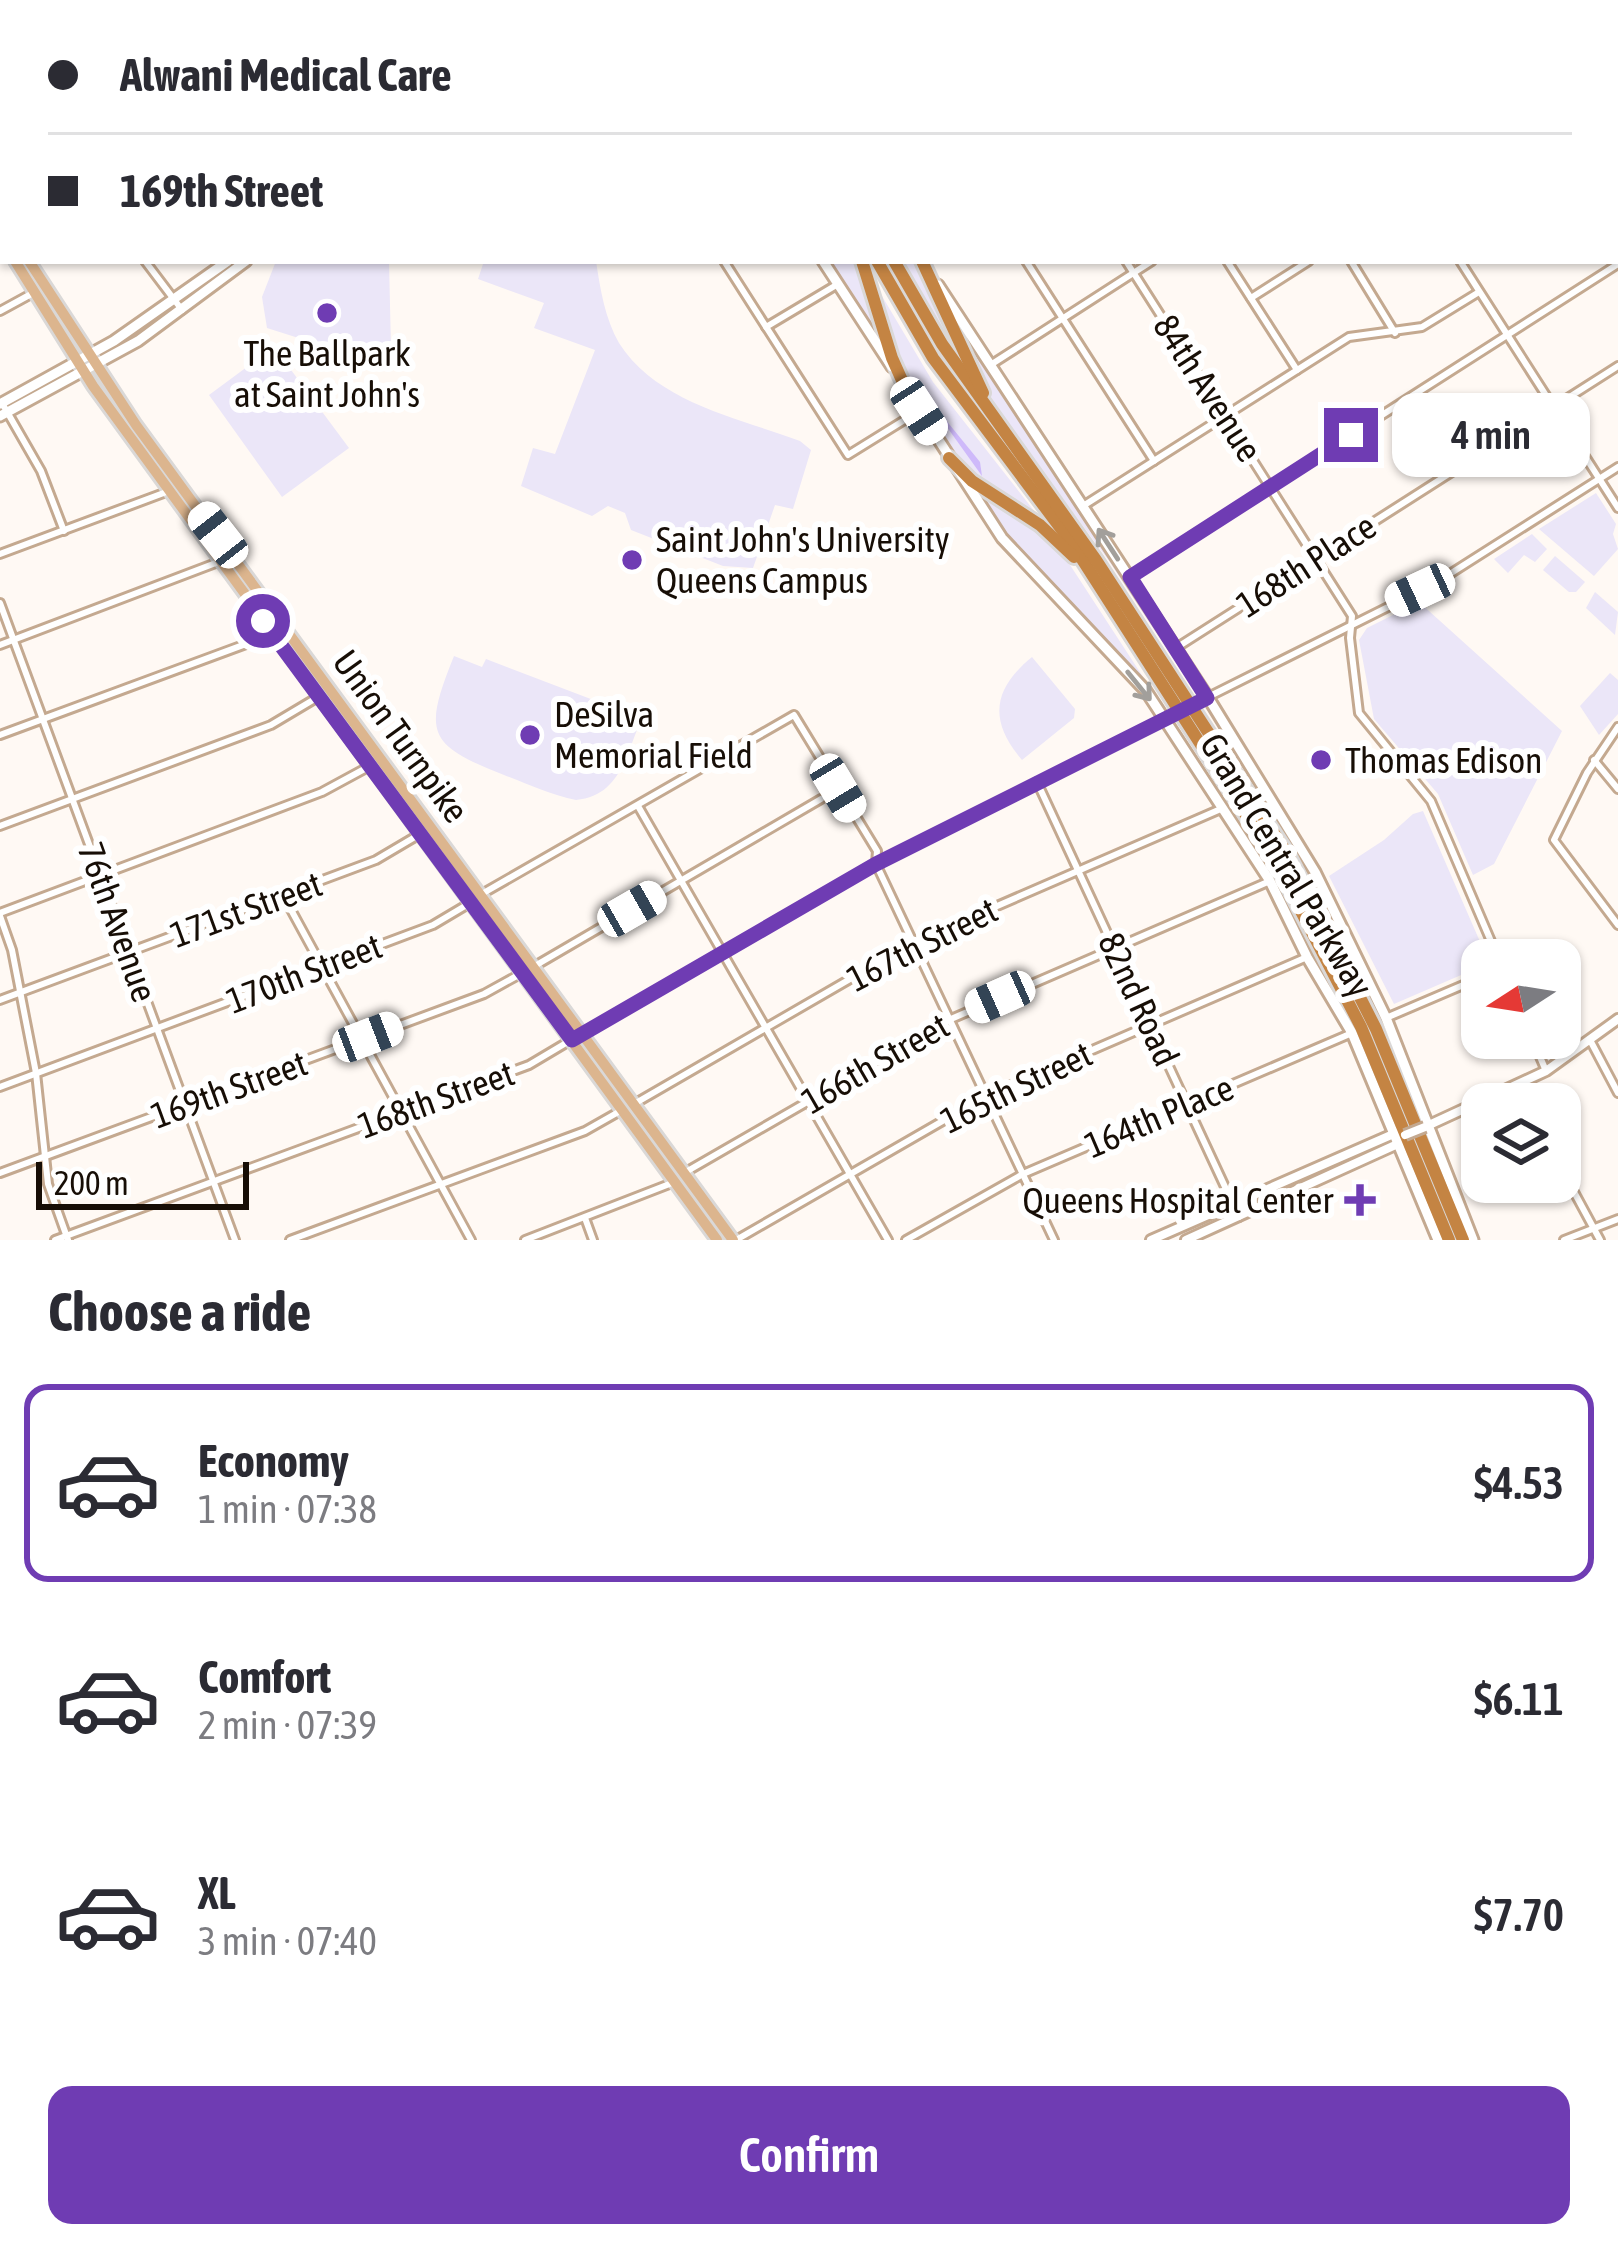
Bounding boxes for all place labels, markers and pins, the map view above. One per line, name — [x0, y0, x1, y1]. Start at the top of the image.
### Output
marker: The Ballpark at Saint John's — [314, 300, 340, 326]
place label: The Ballpark at Saint John's — [234, 332, 420, 415]
place label: Saint John's University Queens Campus — [656, 518, 950, 601]
marker: Saint John's University Queens Campus — [619, 547, 645, 573]
place label: DeSilva Memorial Field — [554, 693, 753, 776]
marker: DeSilva Memorial Field — [517, 722, 543, 748]
place label: Thomas Edison — [1345, 739, 1543, 781]
marker: Thomas Edison — [1308, 747, 1334, 773]
place label: Queens Hospital Center — [1023, 1179, 1334, 1221]
marker: Queens Hospital Center — [1344, 1184, 1376, 1216]

